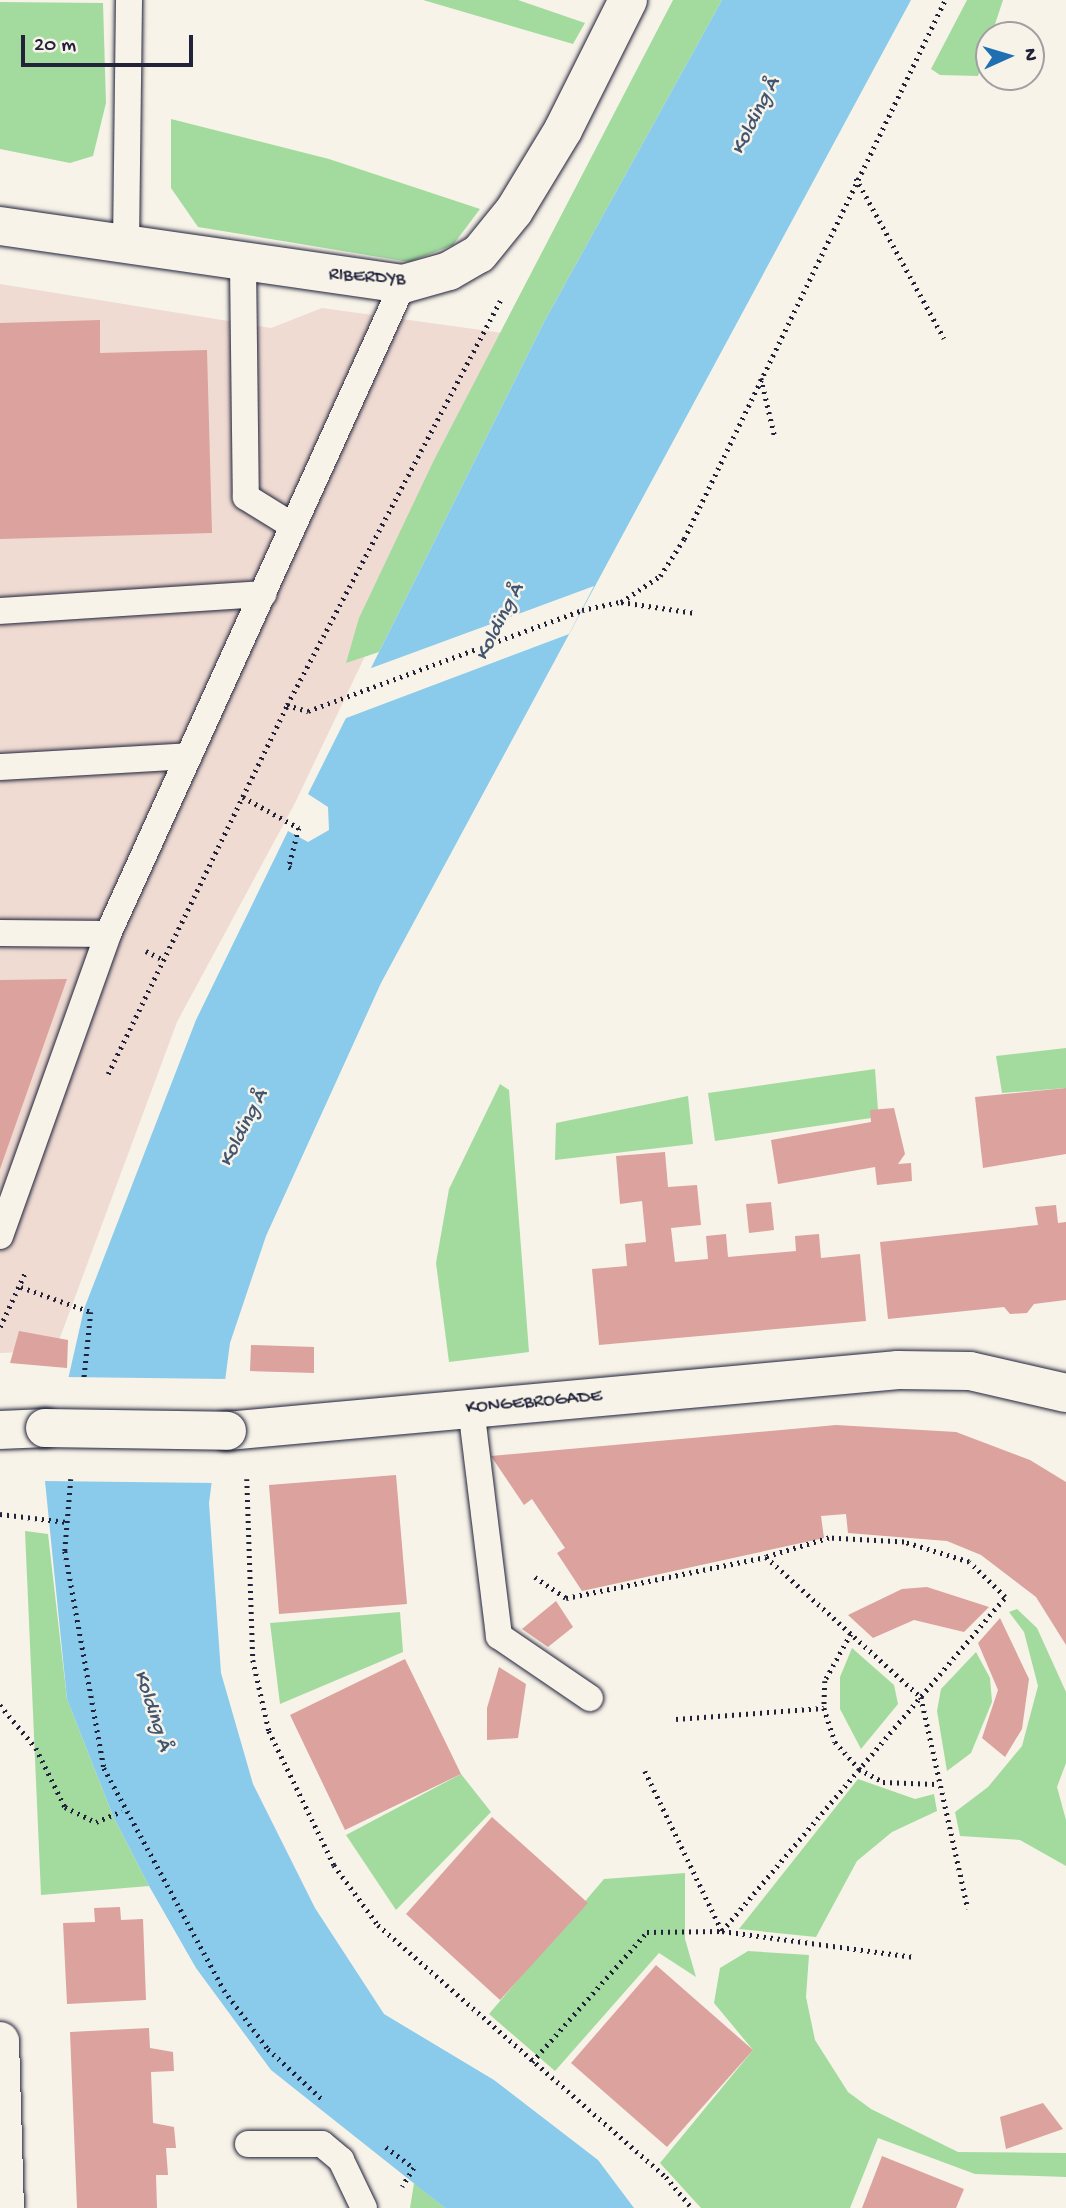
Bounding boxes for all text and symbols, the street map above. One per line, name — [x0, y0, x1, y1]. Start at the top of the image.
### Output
scale bar — [24, 21, 196, 65]
north arrow — [975, 21, 1045, 91]
text: 20 m — [34, 34, 76, 59]
text: N — [1018, 48, 1041, 62]
water label: Kolding Å — [727, 74, 787, 160]
street label: RIBERDYB — [328, 264, 406, 292]
water label: Kolding Å — [471, 580, 531, 666]
water label: Kolding Å — [215, 1086, 275, 1172]
street label: KONGEBROGADE — [465, 1386, 603, 1420]
water label: Kolding Å — [126, 1668, 176, 1754]

